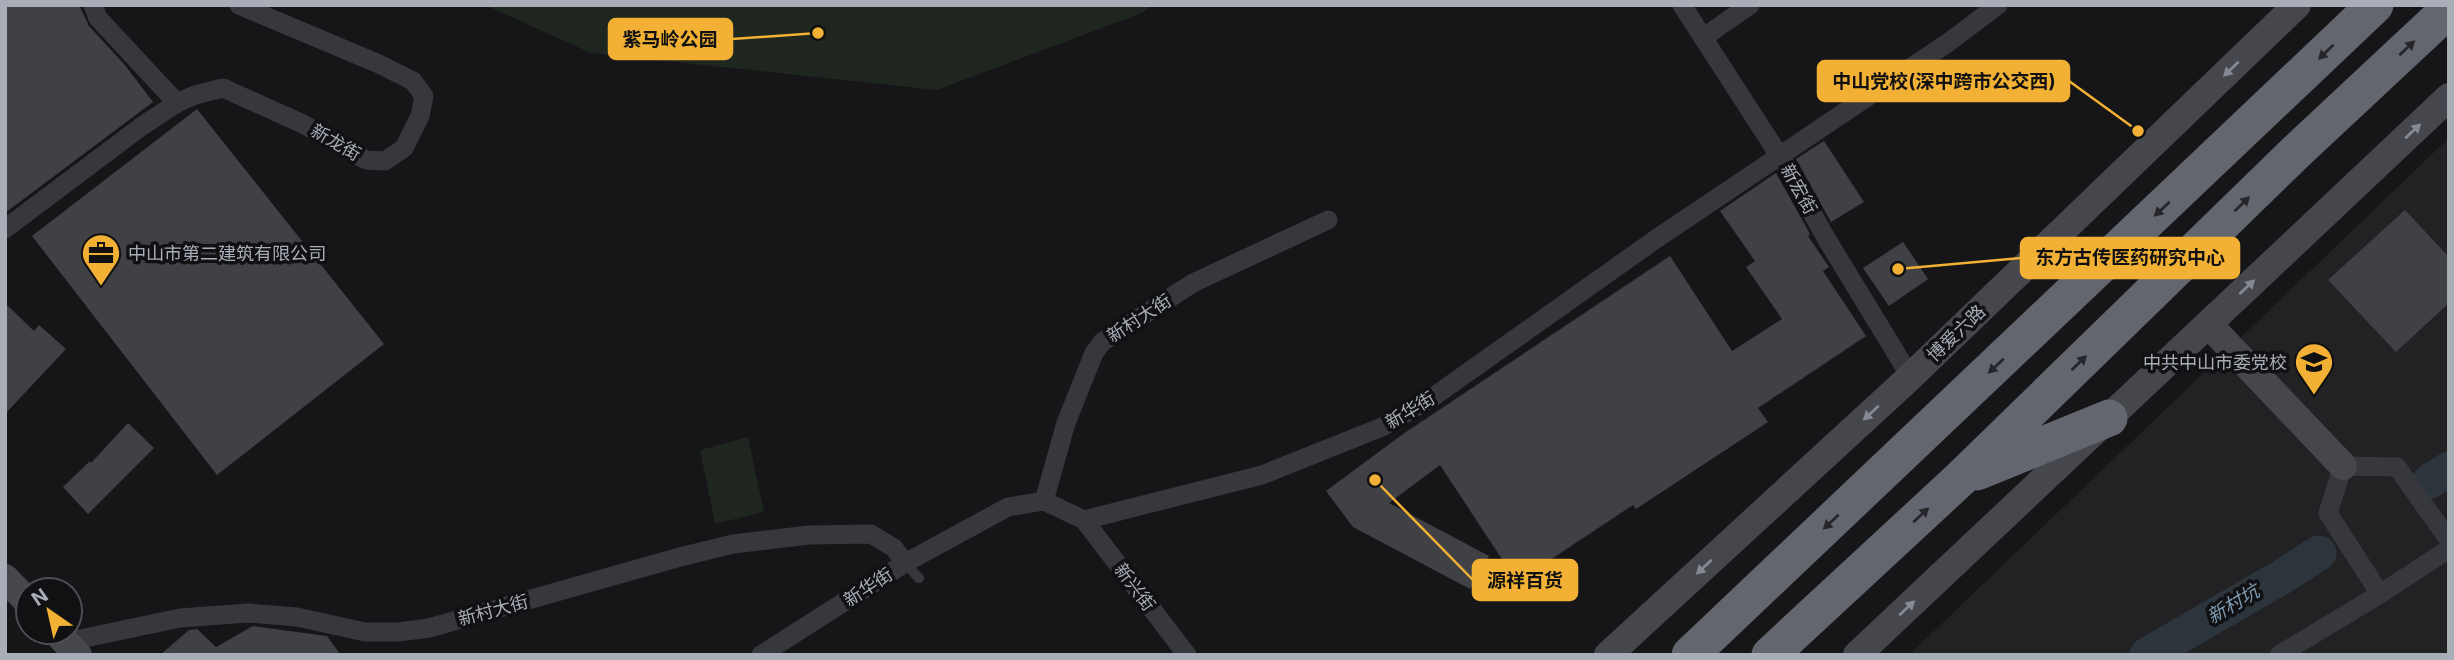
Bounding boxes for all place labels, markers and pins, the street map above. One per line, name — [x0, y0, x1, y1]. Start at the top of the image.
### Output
callout: 紫马岭公园 — [609, 19, 732, 59]
callout: 中山党校(深中跨市公交西) — [1818, 61, 2069, 101]
office icon: 中山市第二建筑有限公司 — [80, 232, 122, 287]
callout: 东方古传医药研究中心 — [2021, 238, 2239, 278]
place label: 中山市第二建筑有限公司 — [128, 243, 326, 264]
school or university icon: 中共中山市委党校 — [2293, 341, 2335, 396]
place label: 中共中山市委党校 — [2143, 352, 2287, 373]
callout: 源祥百货 — [1473, 560, 1577, 600]

